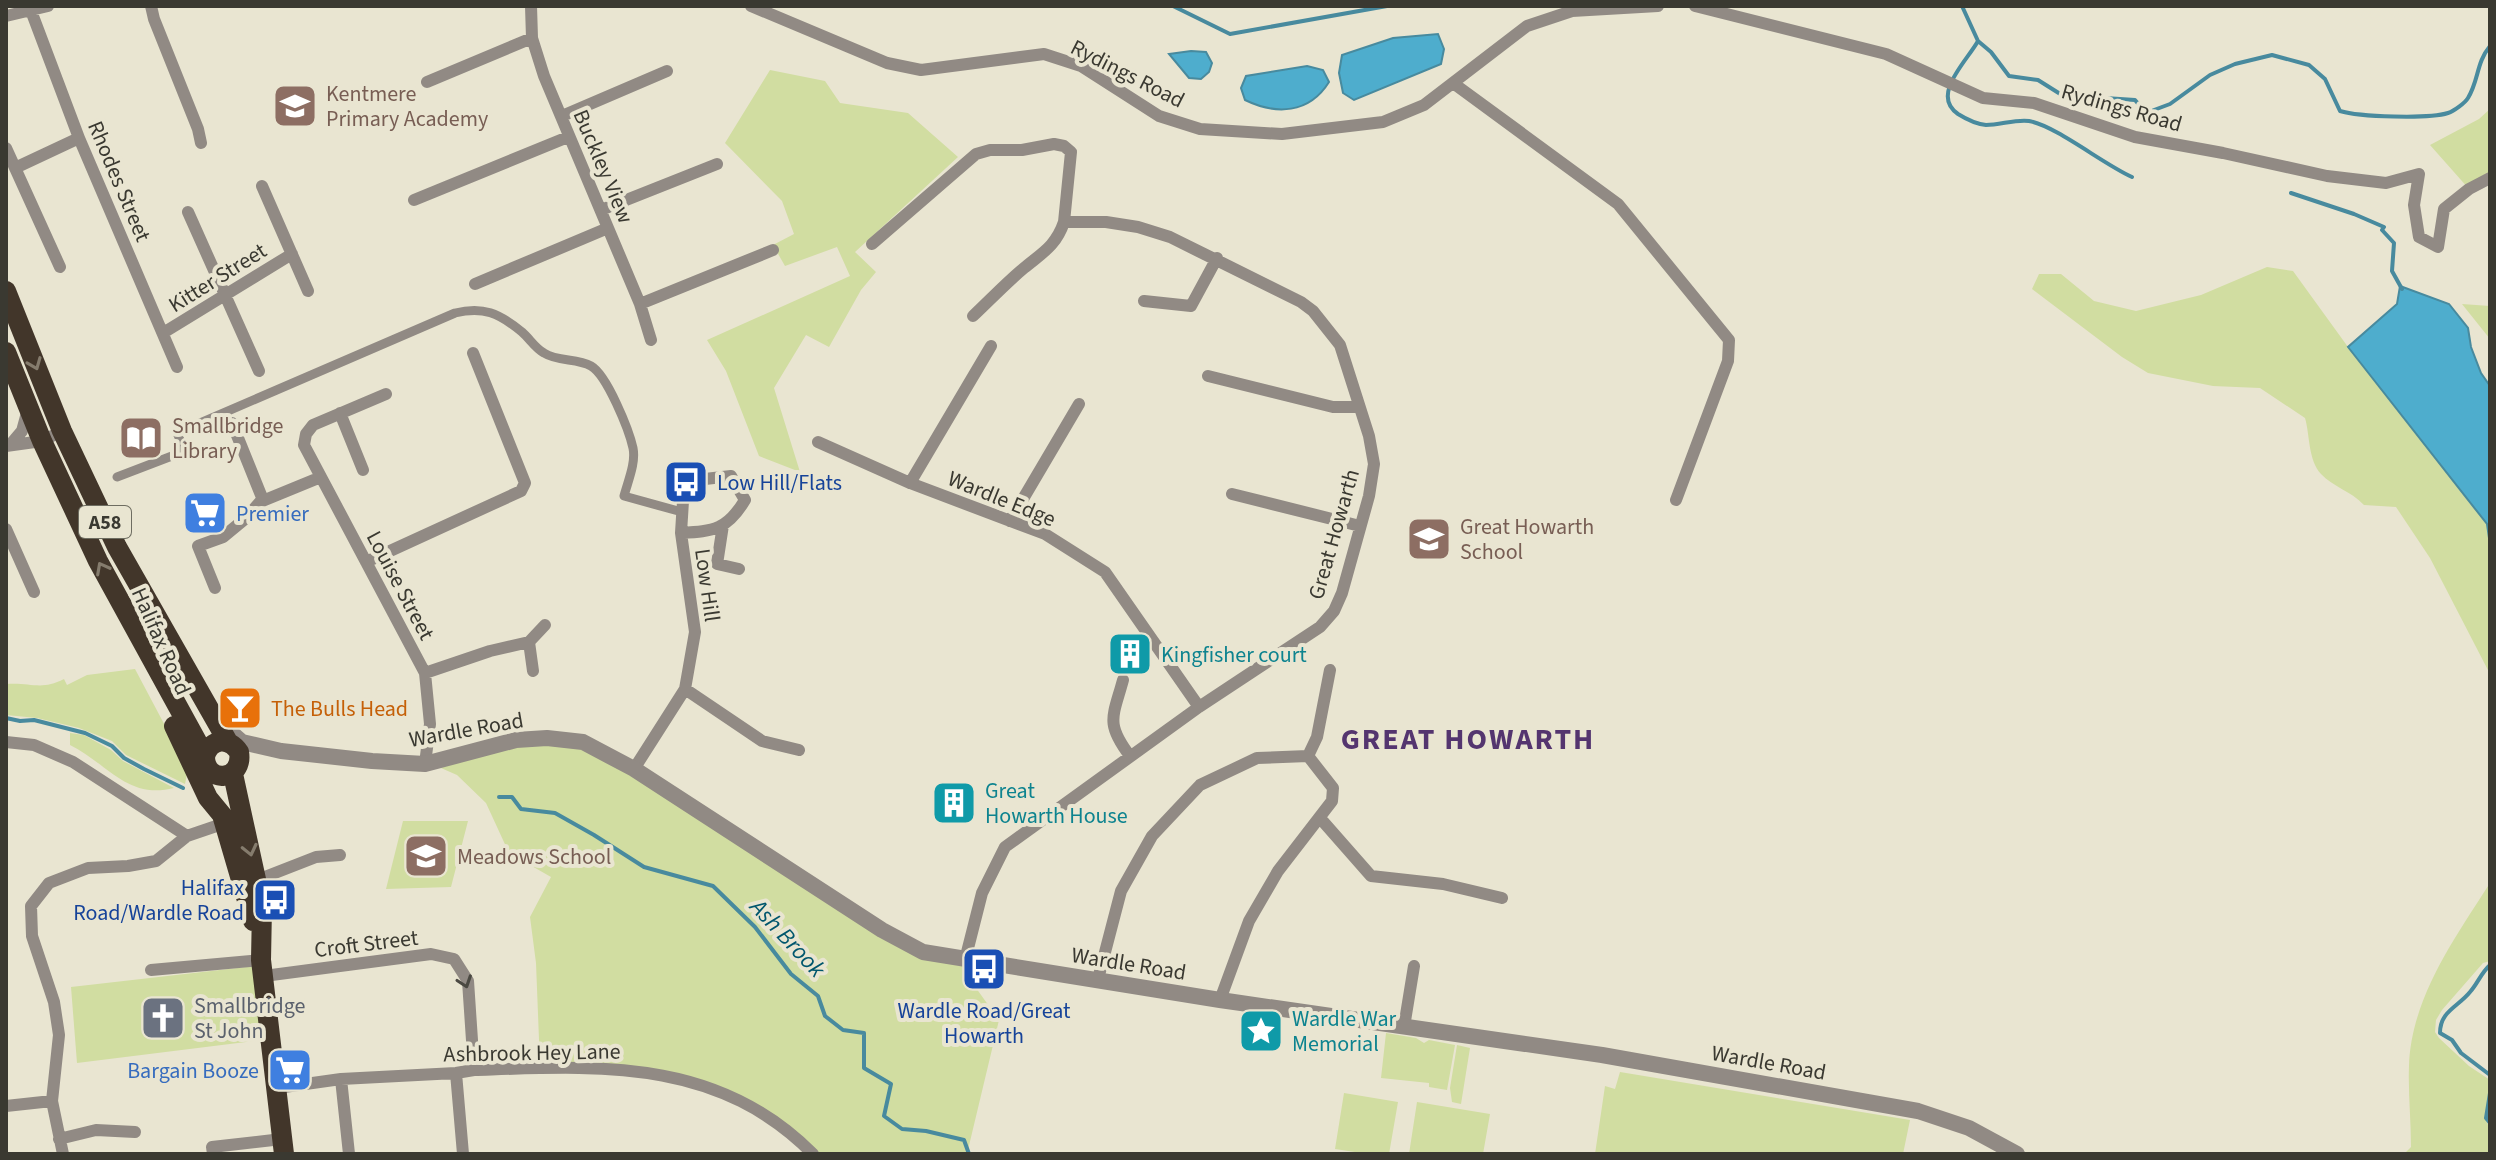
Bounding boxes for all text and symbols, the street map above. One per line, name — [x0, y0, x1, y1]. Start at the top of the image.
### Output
street label: Rydings Road — [1065, 31, 1190, 116]
street label: Rydings Road — [2058, 75, 2186, 140]
place label: Kentmere Primary Academy — [326, 78, 489, 135]
school or university icon: Kentmere Primary Academy — [271, 82, 319, 130]
street label: Buckley View — [565, 105, 641, 228]
street label: Rhodes Street — [79, 116, 159, 247]
street label: Kitter Street — [162, 235, 273, 321]
one-way arrow — [25, 356, 42, 370]
place label: Smallbridge Library — [172, 410, 284, 467]
library icon: Smallbridge Library — [117, 414, 165, 462]
bus stop icon: Low Hill/Flats — [662, 458, 710, 506]
street label: Wardle Edge — [943, 463, 1060, 535]
street label: Great Howarth — [1300, 465, 1368, 603]
place label: Low Hill/Flats — [717, 467, 842, 499]
supermarket icon: Premier — [181, 489, 229, 537]
place label: Premier — [236, 498, 309, 530]
road number: A58 — [79, 506, 131, 538]
place label: Great Howarth School — [1460, 511, 1594, 568]
school or university icon: Great Howarth School — [1405, 515, 1453, 563]
street label: Louise Street — [358, 525, 443, 646]
street label: Low Hill — [686, 547, 728, 624]
one-way arrow — [96, 562, 111, 577]
street label: Halifax Road — [123, 582, 199, 700]
building icon: Kingfisher court — [1106, 630, 1154, 678]
place label: Kingfisher court — [1161, 639, 1307, 671]
bar icon: The Bulls Head — [216, 684, 264, 732]
place label: The Bulls Head — [271, 693, 408, 725]
street label: Wardle Road — [406, 704, 526, 756]
district label: GREAT HOWARTH — [1341, 718, 1595, 761]
place label: Great Howarth House — [985, 775, 1128, 832]
building icon: Great Howarth House — [930, 779, 978, 827]
school or university icon: Meadows School — [402, 832, 450, 880]
place label: Meadows School — [457, 841, 611, 873]
one-way arrow — [241, 842, 258, 856]
place label: Halifax Road/Wardle Road — [73, 872, 244, 929]
bus stop icon: Halifax Road/Wardle Road — [251, 876, 299, 924]
water label: Ash Brook — [740, 889, 834, 986]
street label: Croft Street — [312, 922, 420, 966]
street label: Wardle Road — [1069, 939, 1189, 989]
bus stop icon: Wardle Road/Great Howarth — [960, 945, 1008, 993]
one-way arrow — [455, 974, 471, 988]
place label: Smallbridge St John — [194, 990, 306, 1047]
church icon: Smallbridge St John — [139, 994, 187, 1042]
place label: Wardle Road/Great Howarth — [897, 995, 1071, 1052]
place label: Wardle War Memorial — [1292, 1003, 1397, 1060]
place icon: Wardle War Memorial — [1237, 1007, 1285, 1055]
street label: Ashbrook Hey Lane — [443, 1035, 621, 1071]
street label: Wardle Road — [1709, 1037, 1829, 1089]
supermarket icon: Bargain Booze — [266, 1046, 314, 1094]
place label: Bargain Booze — [127, 1055, 259, 1087]

